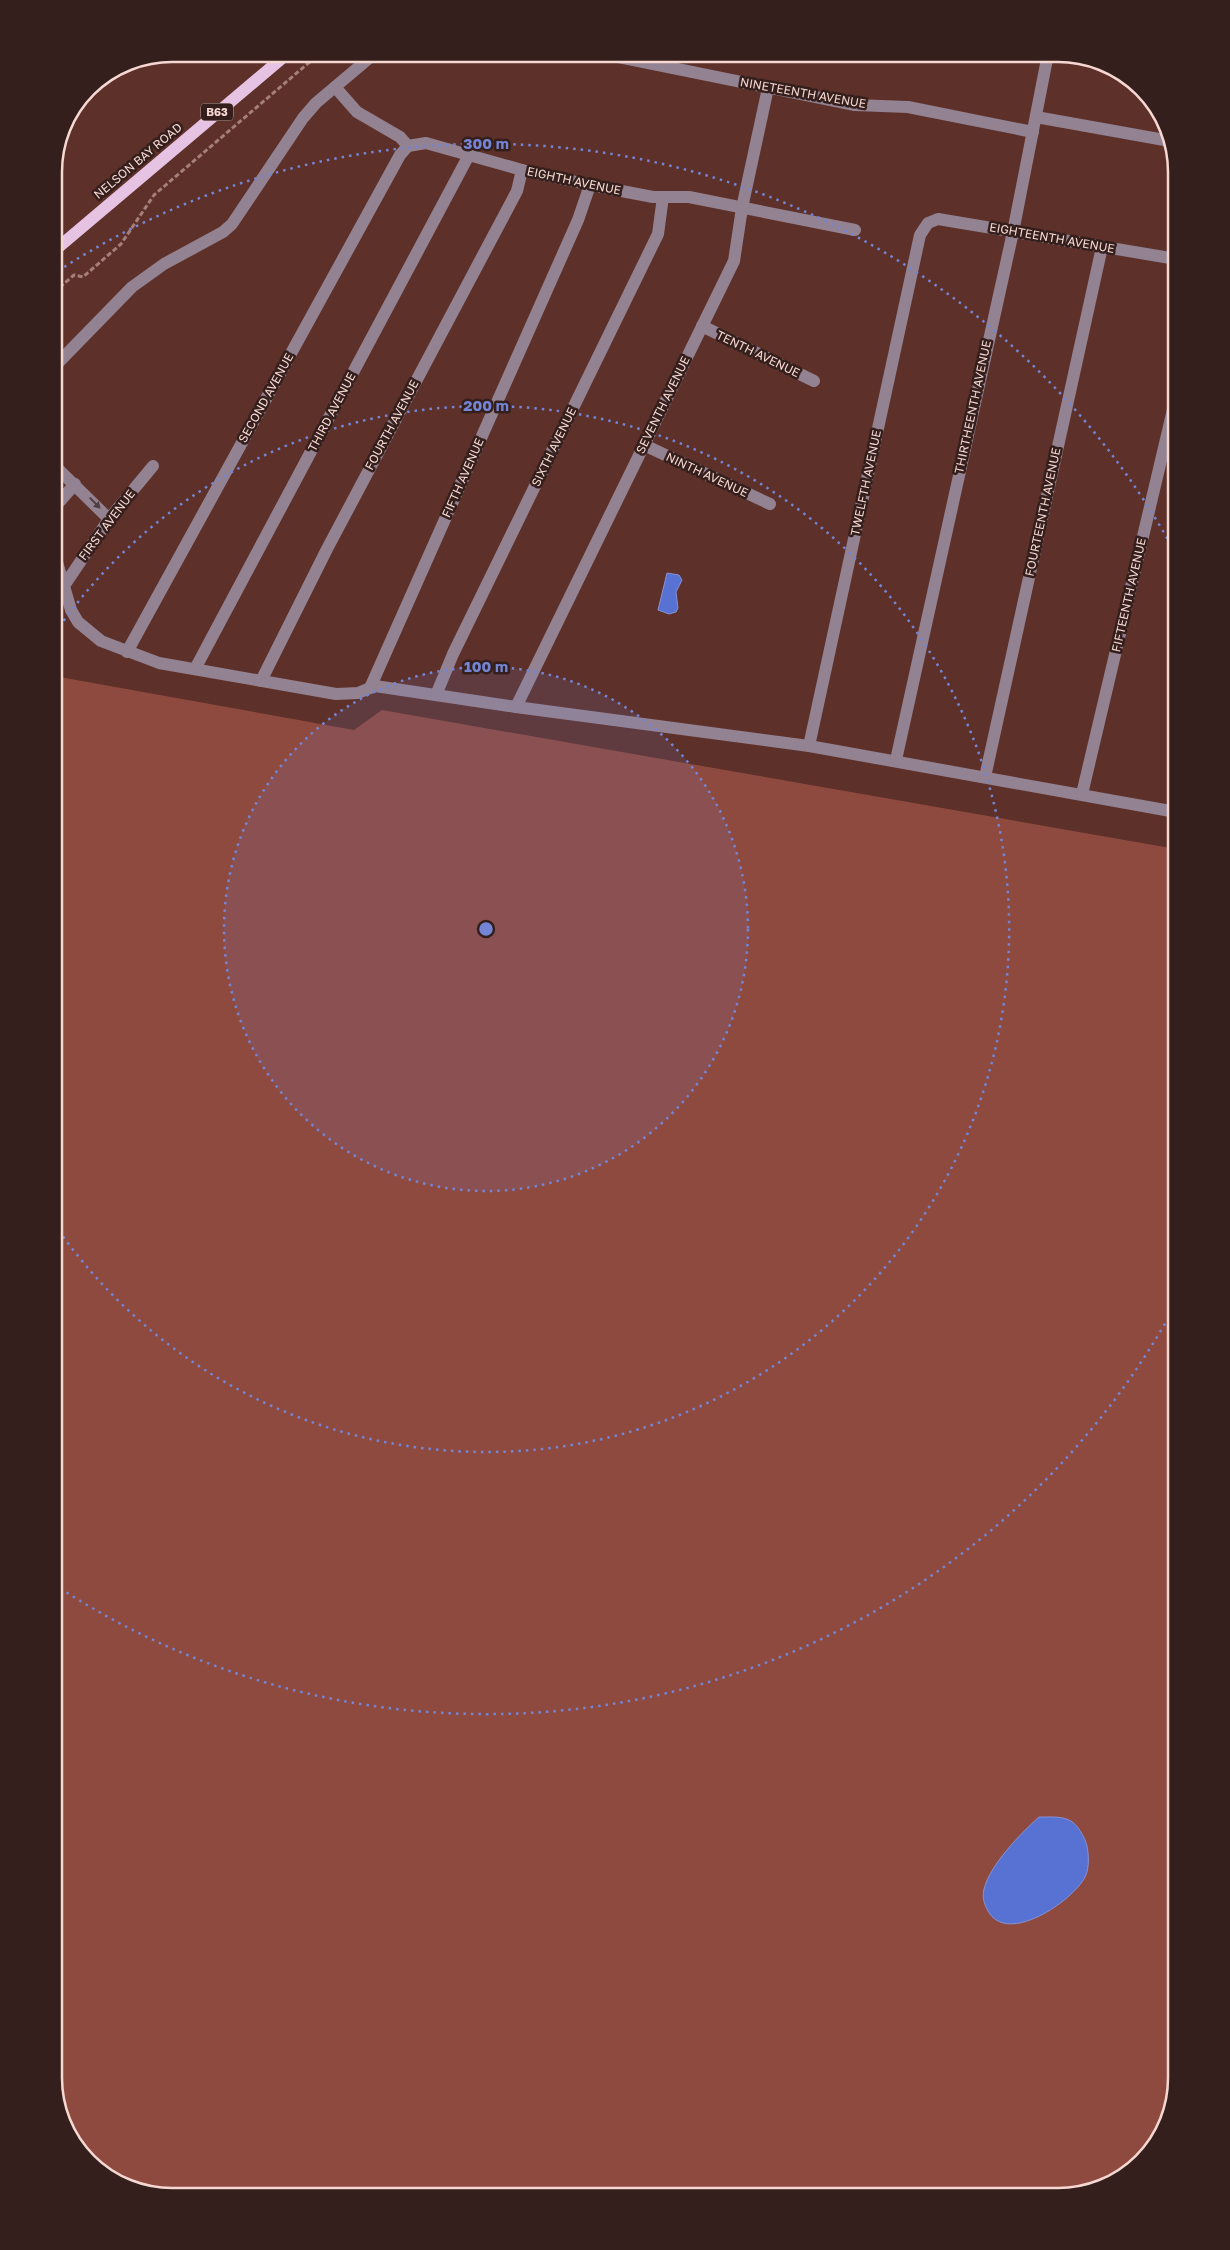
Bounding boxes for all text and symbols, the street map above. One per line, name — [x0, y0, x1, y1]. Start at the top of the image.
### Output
street label: NINETEENTH AVENUE — [739, 74, 867, 111]
road number: B63 — [201, 104, 233, 120]
street label: NELSON BAY ROAD — [91, 119, 185, 202]
text: 300 m — [463, 134, 509, 152]
street label: EIGHTH AVENUE — [526, 163, 622, 198]
street label: EIGHTEENTH AVENUE — [988, 219, 1116, 256]
street label: TENTH AVENUE — [714, 327, 802, 380]
street label: THIRTHEENTH AVENUE — [951, 339, 994, 475]
street label: SECOND AVENUE — [235, 350, 296, 445]
street label: SEVENTH AVENUE — [632, 354, 693, 456]
street label: THIRD AVENUE — [304, 370, 359, 454]
street label: FOURTH AVENUE — [361, 377, 422, 472]
text: 200 m — [463, 396, 509, 414]
street label: SIXTH AVENUE — [528, 405, 579, 489]
street label: TWELFTH AVENUE — [847, 429, 884, 537]
street label: FIFTH AVENUE — [438, 436, 487, 520]
street label: FOURTEENTH AVENUE — [1022, 446, 1063, 578]
street label: NINTH AVENUE — [664, 449, 751, 500]
street label: FIRST AVENUE — [75, 486, 138, 563]
one-way arrow — [89, 497, 101, 509]
street label: FIFTEENTH AVENUE — [1108, 536, 1149, 653]
text: 100 m — [464, 657, 508, 675]
centre of rings — [477, 920, 495, 938]

